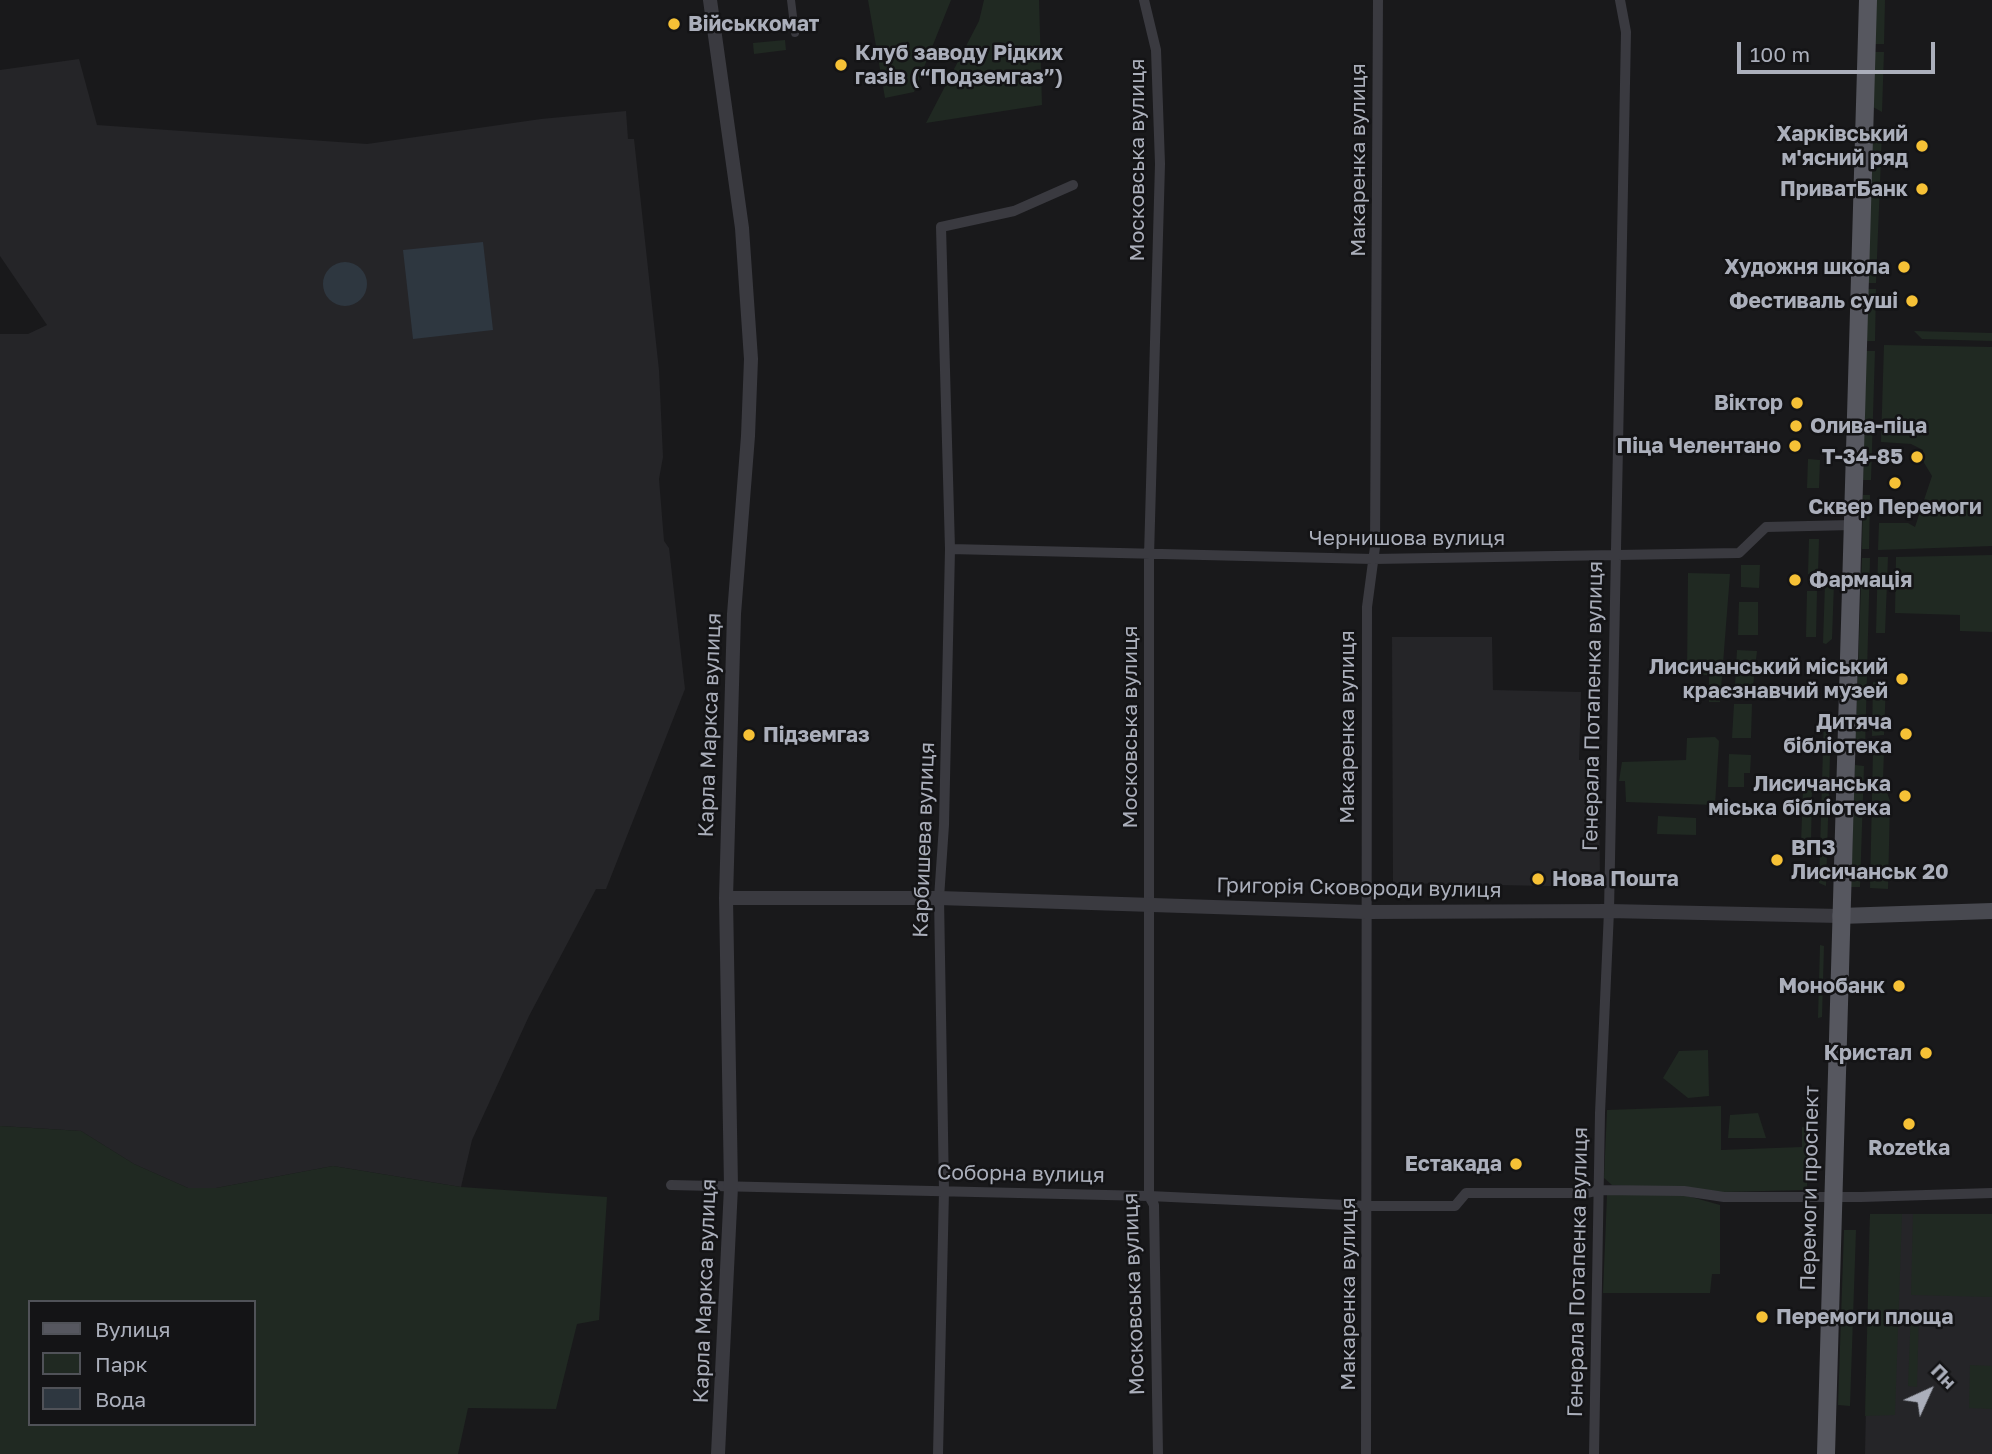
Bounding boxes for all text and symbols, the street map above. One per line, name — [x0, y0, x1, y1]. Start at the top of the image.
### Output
place label: Військкомат — [688, 11, 820, 37]
marker: Військкомат — [666, 16, 682, 32]
scale bar — [1740, 28, 1938, 72]
place label: Клуб заводу Рідких газів (“Подземгаз”) — [855, 40, 1063, 90]
text: 100 m — [1750, 41, 1810, 67]
marker: Клуб заводу Рідких газів (“Подземгаз”) — [833, 57, 849, 73]
street label: Московська вулиця — [1124, 59, 1150, 261]
street label: Макаренка вулиця — [1345, 63, 1371, 257]
place label: Харківський м'ясний ряд — [1776, 121, 1908, 171]
marker: Харківський м'ясний ряд — [1914, 138, 1930, 154]
place label: ПриватБанк — [1780, 176, 1908, 202]
marker: ПриватБанк — [1914, 181, 1930, 197]
place label: Художня школа — [1724, 254, 1890, 280]
marker: Художня школа — [1896, 259, 1912, 275]
place label: Фестиваль суші — [1729, 288, 1898, 314]
marker: Фестиваль суші — [1904, 293, 1920, 309]
place label: Віктор — [1714, 390, 1783, 416]
marker: Віктор — [1789, 395, 1805, 411]
place label: Олива-піца — [1810, 413, 1927, 439]
marker: Олива-піца — [1788, 418, 1804, 434]
place label: Піца Челентано — [1616, 433, 1781, 459]
marker: Піца Челентано — [1787, 438, 1803, 454]
place label: Т-34-85 — [1822, 444, 1903, 470]
marker: Т-34-85 — [1909, 449, 1925, 465]
marker: Сквер Перемоги — [1887, 475, 1903, 491]
place label: Сквер Перемоги — [1808, 494, 1982, 520]
street label: Чернишова вулиця — [1309, 525, 1505, 551]
street label: Генерала Потапенка вулиця — [1578, 561, 1608, 851]
place label: Фармація — [1809, 567, 1912, 593]
marker: Фармація — [1787, 572, 1803, 588]
street label: Карла Маркса вулиця — [693, 612, 727, 838]
street label: Московська вулиця — [1117, 626, 1143, 828]
street label: Макаренка вулиця — [1334, 630, 1360, 824]
place label: Лисичанський міський краєзнавчий музей — [1649, 654, 1888, 704]
marker: Лисичанський міський краєзнавчий музей — [1894, 671, 1910, 687]
place label: Дитяча бiблiотека — [1783, 709, 1892, 759]
place label: Підземгаз — [763, 722, 870, 748]
marker: Дитяча бiблiотека — [1898, 726, 1914, 742]
marker: Підземгаз — [741, 727, 757, 743]
street label: Карбишева вулиця — [908, 742, 940, 938]
place label: Лисичанська мiська бiблiотека — [1708, 771, 1891, 821]
marker: Лисичанська мiська бiблiотека — [1897, 788, 1913, 804]
place label: ВПЗ Лисичанськ 20 — [1791, 835, 1949, 885]
marker: ВПЗ Лисичанськ 20 — [1769, 852, 1785, 868]
place label: Нова Пошта — [1552, 866, 1679, 892]
marker: Нова Пошта — [1530, 871, 1546, 887]
street label: Григорія Сковороди вулиця — [1216, 873, 1502, 903]
place label: Монобанк — [1778, 973, 1885, 999]
marker: Монобанк — [1891, 978, 1907, 994]
place label: Кристал — [1824, 1040, 1912, 1066]
marker: Кристал — [1918, 1045, 1934, 1061]
street label: Перемоги проспект — [1796, 1085, 1824, 1291]
marker: Rozetka — [1901, 1116, 1917, 1132]
street label: Генерала Потапенка вулиця — [1563, 1127, 1593, 1417]
place label: Rozetka — [1868, 1135, 1950, 1161]
place label: Естакада — [1405, 1151, 1502, 1177]
marker: Естакада — [1508, 1156, 1524, 1172]
street label: Соборна вулиця — [937, 1160, 1105, 1188]
street label: Карла Маркса вулиця — [688, 1178, 722, 1404]
street label: Московська вулиця — [1118, 1192, 1150, 1396]
street label: Макаренка вулиця — [1335, 1197, 1361, 1391]
legend — [28, 1300, 256, 1426]
place label: Перемоги площа — [1776, 1304, 1953, 1330]
marker: Перемоги площа — [1754, 1309, 1770, 1325]
text: Вулиця — [95, 1316, 171, 1342]
text: Парк — [95, 1351, 148, 1377]
north arrow — [1894, 1356, 1964, 1426]
text: Пн — [1927, 1359, 1961, 1393]
text: Вода — [95, 1386, 146, 1412]

